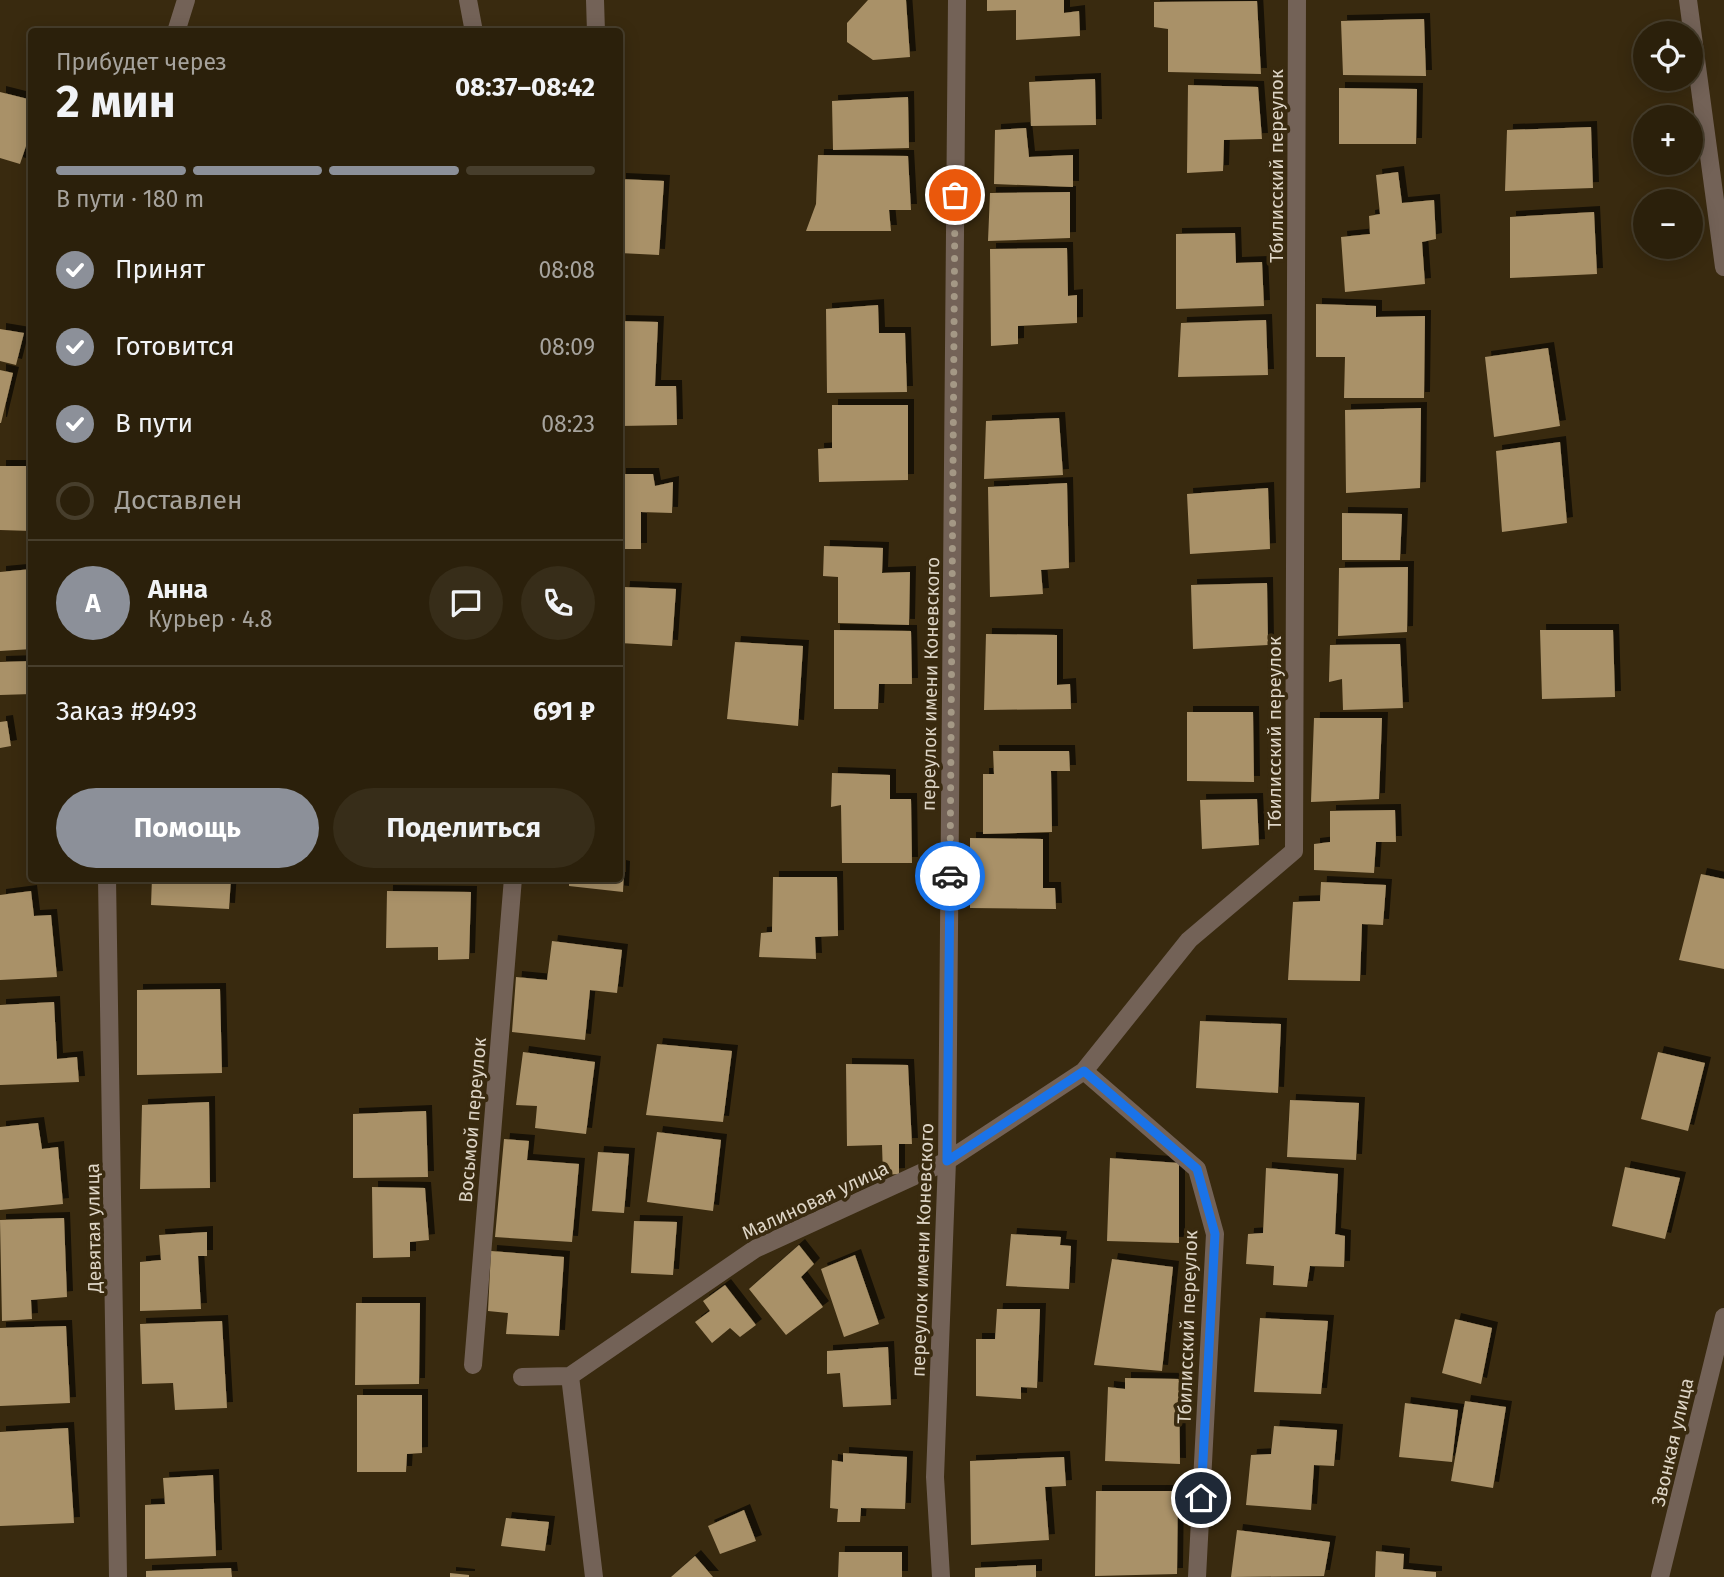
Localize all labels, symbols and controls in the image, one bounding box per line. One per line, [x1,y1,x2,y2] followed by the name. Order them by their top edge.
[1633,21,1703,259] map controls
[1633,21,1703,91] button: locate
[56,48,227,76] text: Прибудет через
[1265,69,1288,263] street label: Тбилисский переулок
[455,72,595,103] text: 08:37–08:42
[56,74,176,129] text: 2 мин
[1633,105,1703,175] button: +
[925,165,985,225] pin
[936,176,974,214] icon: bag
[56,185,204,213] text: В пути · 180 m
[1633,189,1703,259] button: −
[56,251,94,289] icon: check
[115,254,205,285] text: Принят
[538,256,595,284] text: 08:08
[56,328,94,366] icon: check
[115,331,235,362] text: Готовится
[539,333,595,361] text: 08:09
[56,405,94,443] icon: check
[115,408,193,439] text: В пути
[541,410,595,438] text: 08:23
[115,485,242,516] text: Доставлен
[917,557,944,811] street label: переулок имени Коневского
[429,566,503,640] button: chat
[521,566,595,640] button: phone
[148,574,208,605] text: Анна
[85,588,101,619] text: А
[148,605,273,633] text: Курьер · 4.8
[1263,636,1286,830] street label: Тбилисский переулок
[56,696,197,727] text: Заказ #9493
[533,696,595,727] text: 691 ₽
[56,788,319,868] button: Помощь
[333,788,595,868] button: Поделиться
[915,841,985,911] courier
[931,857,969,895] icon: car
[454,1036,491,1204] street label: Восьмой переулок
[907,1123,938,1378] street label: переулок имени Коневского
[738,1156,892,1245] street label: Малиновая улица
[81,1163,106,1294] street label: Девятая улица
[1173,1230,1202,1424] street label: Тбилисский переулок
[1647,1376,1698,1509] street label: Звонкая улица
[1171,1468,1231,1528] pin
[1182,1479,1220,1517] icon: home

